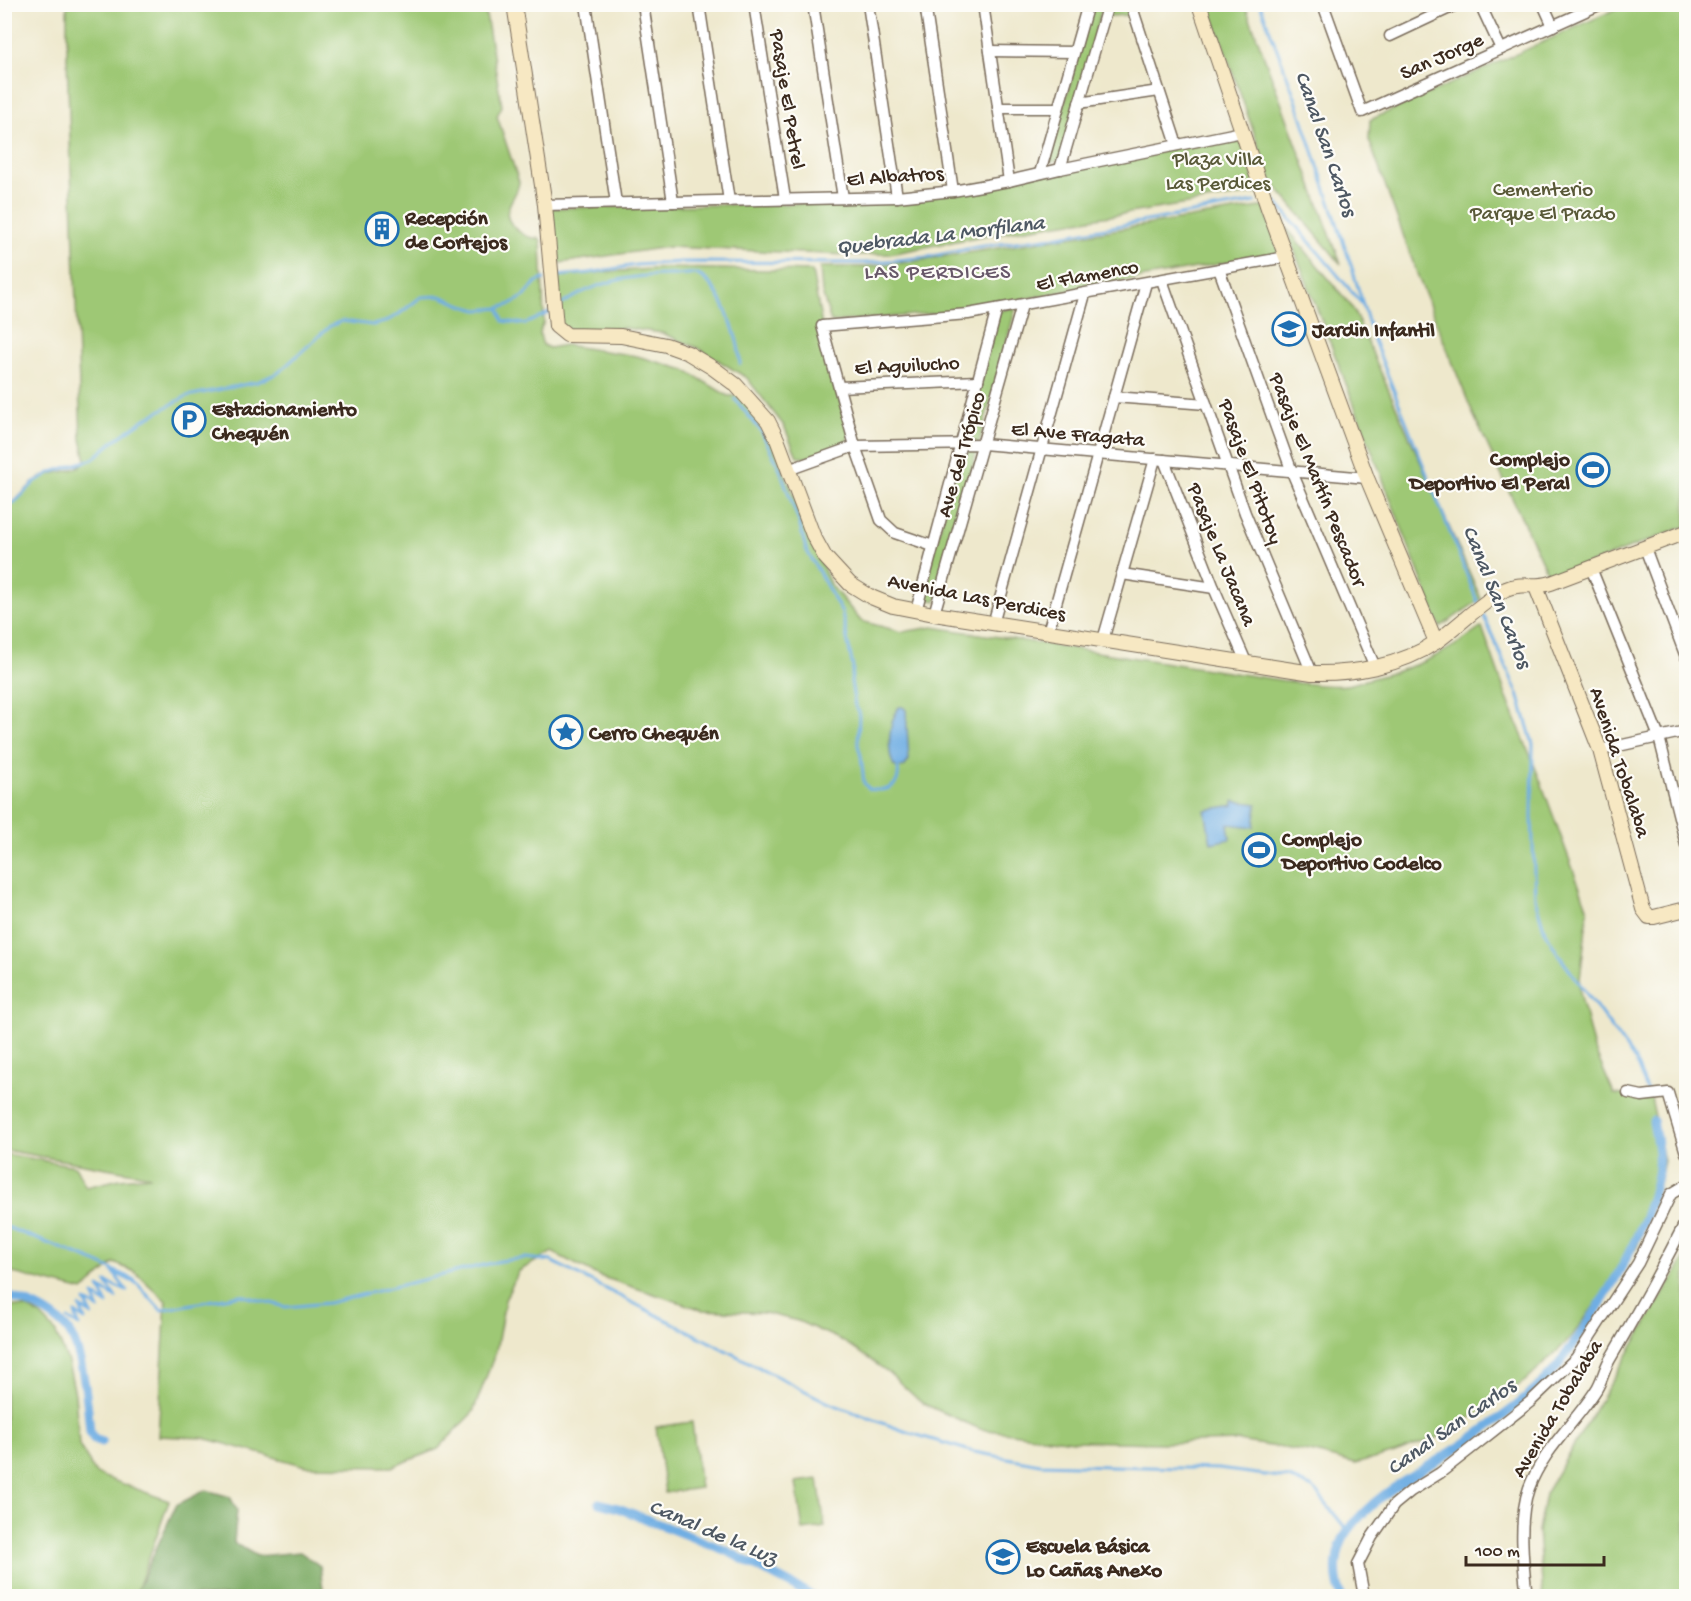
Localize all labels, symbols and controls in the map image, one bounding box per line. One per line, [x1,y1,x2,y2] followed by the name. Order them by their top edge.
[762,27,809,171] street label: Pasaje El Petrel
[1397,28,1489,88] street label: San Jorge
[1287,69,1362,222] water label: Canal San Carlos
[1166,149,1272,198] park label: Plaza Villa Las Perdices
[846,163,946,194] street label: El Albatros
[1469,179,1616,228] park label: Cementerio Parque El Prado
[404,208,508,257] place label: Recepción de Cortejos
[364,211,400,247] building icon: Recepción de Cortejos
[835,211,1048,263] water label: Quebrada La Morfilana
[1034,256,1141,299] street label: El Flamenco
[864,261,1012,287] district label: LAS PERDICES
[1271,311,1307,347] school or university icon: Jardin Infantil
[1311,320,1435,345] place label: Jardin Infantil
[854,352,960,383] street label: El Aguilucho
[1261,369,1371,592] street label: Pasaje El Martín Pescador
[933,389,993,521] street label: Ave del Trópico
[1211,395,1287,548] street label: Pasaje El Pitotoy
[211,399,357,448] place label: Estacionamiento Chequén
[171,402,207,438] parking icon: Estacionamiento Chequén
[1010,418,1147,455] street label: El Ave Fragata
[1408,449,1570,498] place label: Complejo Deportivo El Peral
[1575,452,1611,488] sports icon: Complejo Deportivo El Peral
[1179,479,1260,632] street label: Pasaje La Jacana
[1455,523,1536,674] water label: Canal San Carlos
[885,570,1069,629] street label: Avenida Las Perdices
[1582,685,1654,843] street label: Avenida Tobalaba
[548,714,584,750] place icon: Cerro Chequén
[588,723,720,748] place label: Cerro Chequén
[1280,829,1442,878] place label: Complejo Deportivo Codelco
[1241,832,1277,868] sports icon: Complejo Deportivo Codelco
[1508,1335,1611,1483] street label: Avenida Tobalaba
[1383,1373,1523,1482] water label: Canal San Carlos
[644,1495,782,1573] water label: Canal de la Luz
[1466,1529,1604,1567] scale bar
[1026,1536,1162,1585] place label: Escuela Básica Lo Cañas Anexo
[985,1539,1021,1575] school or university icon: Escuela Básica Lo Cañas Anexo
[1474,1542,1520,1563] text: 100 m

